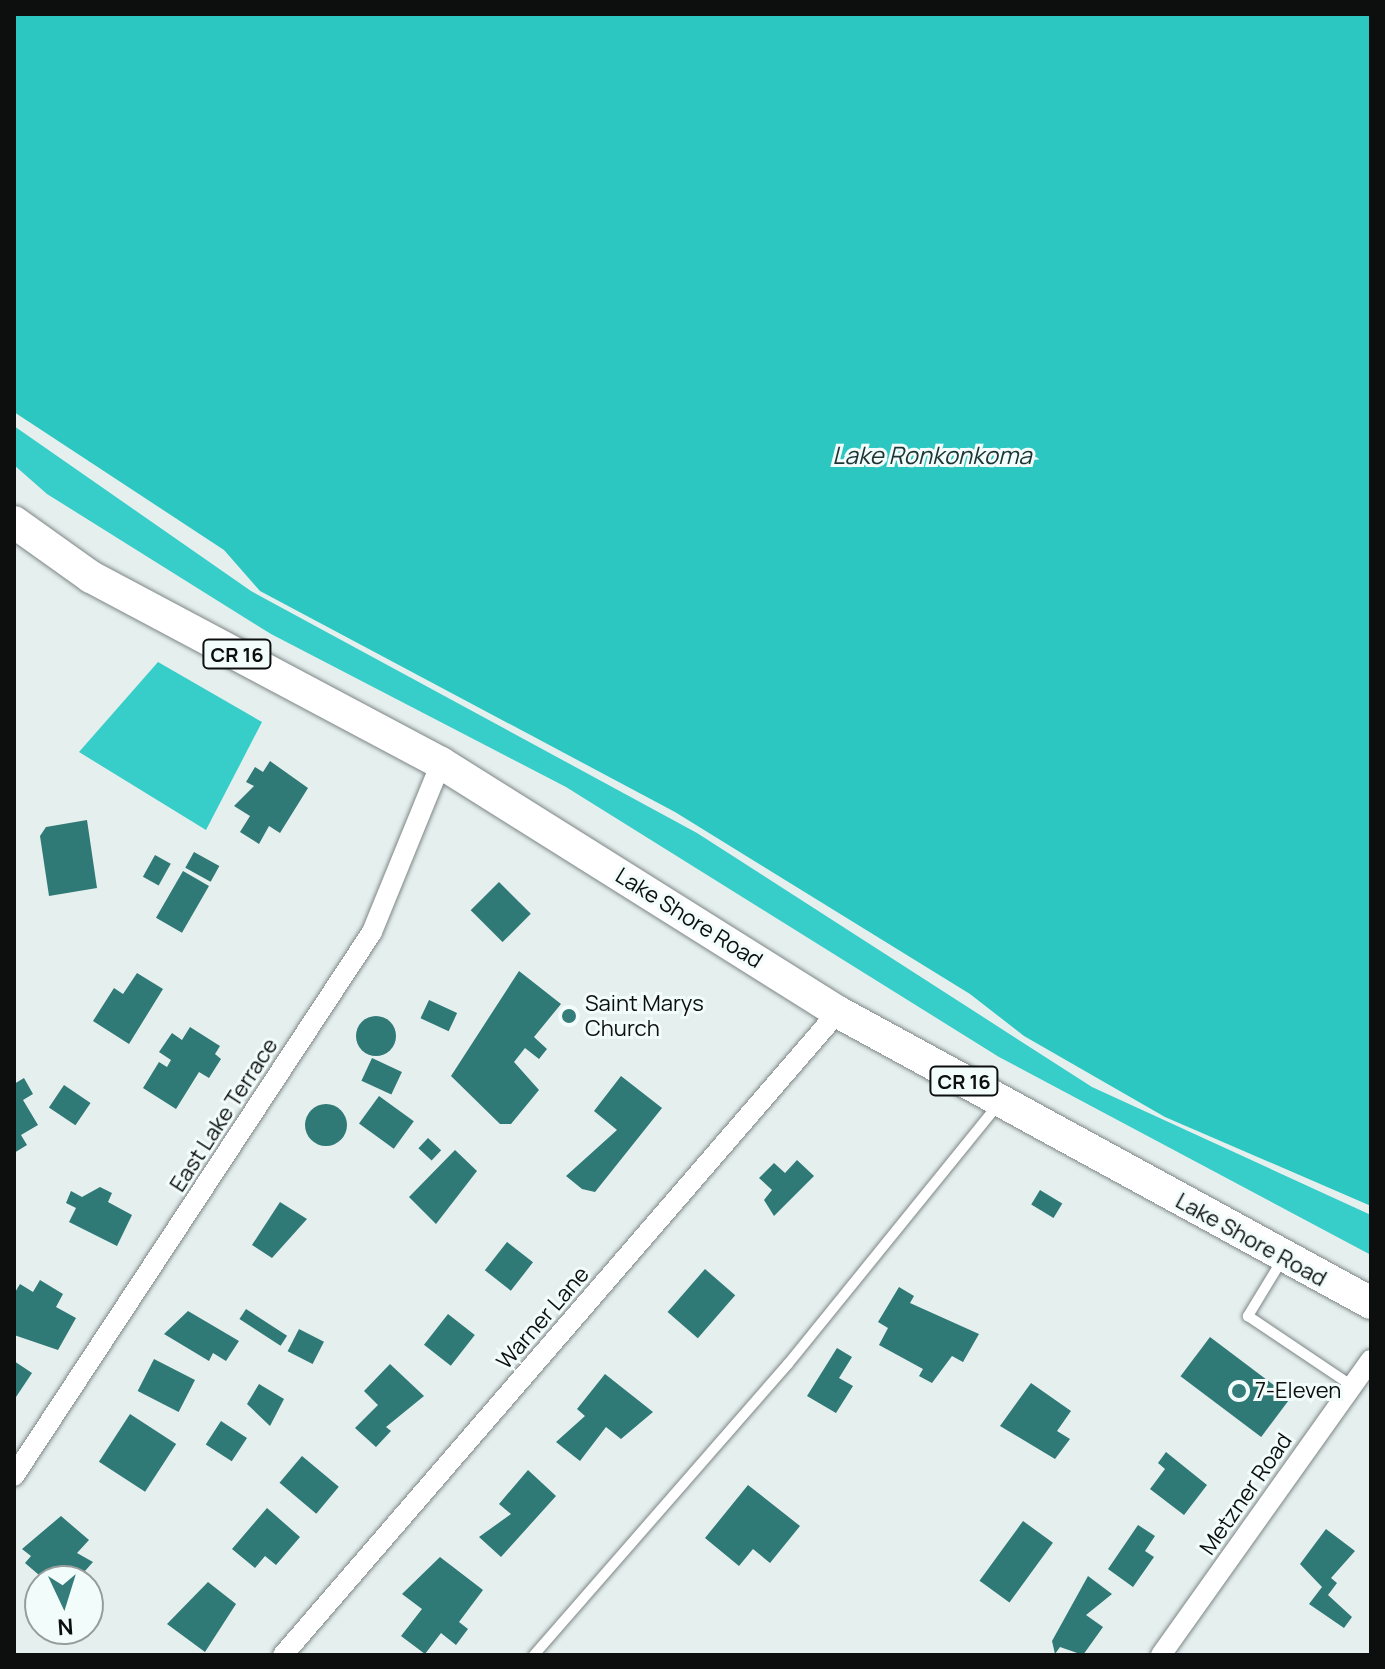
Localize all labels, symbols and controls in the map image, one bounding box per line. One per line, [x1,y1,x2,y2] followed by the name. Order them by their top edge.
[832,441,1032,469] water label: Lake Ronkonkoma
[201,638,273,670] road number: CR 16
[611,862,767,974] street label: Lake Shore Road
[585,990,704,1042] place label: Saint Marys Church
[560,1007,578,1025] marker: Saint Marys Church
[165,1033,283,1197] street label: East Lake Terrace
[928,1065,1000,1097] road number: CR 16
[1171,1188,1331,1292] street label: Lake Shore Road
[491,1261,595,1375] street label: Warner Lane
[1255,1378,1341,1404] place label: 7-Eleven
[1230,1382,1248,1400] marker: 7-Eleven
[1194,1428,1298,1560] street label: Metzner Road
[24,1565,104,1645] north arrow
[57,1611,74,1642] text: N

